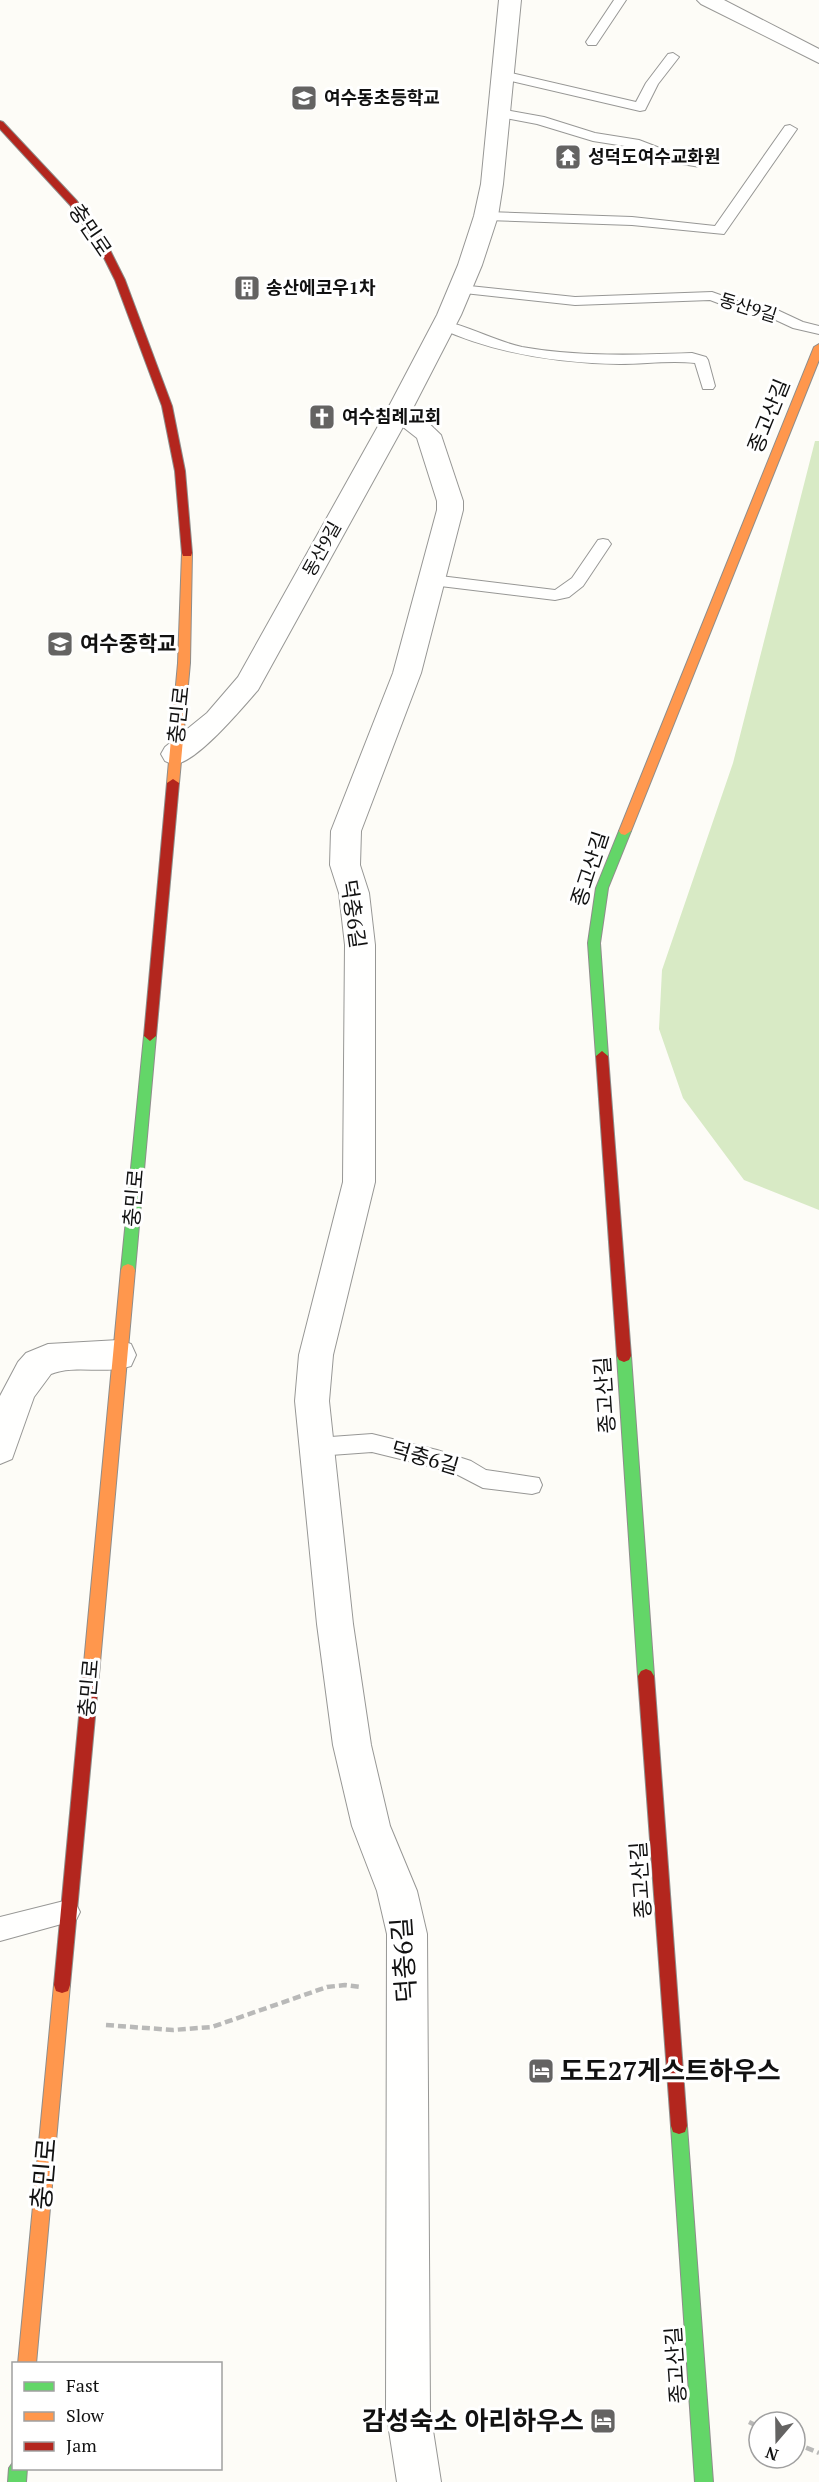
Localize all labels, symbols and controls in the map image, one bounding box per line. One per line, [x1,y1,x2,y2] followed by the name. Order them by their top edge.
[289,83,319,113] school or university icon: 여수동초등학교
[324,85,440,109] place label: 여수동초등학교
[553,142,583,172] temple icon: 성덕도여수교화원
[588,144,720,168] place label: 성덕도여수교화원
[63,198,119,261] street label: 충민로
[232,273,262,303] building icon: 송산에코우1차
[266,275,376,299] place label: 송산에코우1차
[716,287,780,327] street label: 동산9길
[741,375,796,457] street label: 종고산길
[307,402,337,432] church icon: 여수침례교회
[342,404,441,428] place label: 여수침례교회
[296,517,346,580] street label: 동산9길
[45,629,75,659] school or university icon: 여수중학교
[80,629,177,657] place label: 여수중학교
[161,685,195,745] street label: 충민로
[564,828,614,910] street label: 종고산길
[335,878,373,950] street label: 덕충6길
[117,1168,149,1228] street label: 충민로
[587,1356,621,1435] street label: 종고산길
[388,1434,462,1480] street label: 덕충6길
[72,1658,104,1718] street label: 충민로
[623,1841,657,1920] street label: 종고산길
[383,1916,423,2004] street label: 덕충6길
[560,2053,781,2087] place label: 도도27게스트하우스
[526,2056,556,2086] hotel icon: 도도27게스트하우스
[23,2137,63,2211] street label: 충민로
[658,2326,692,2405] street label: 종고산길
[12,2362,222,2470] legend
[66,2373,100,2397] text: Fast
[66,2403,105,2427] text: Slow
[362,2403,584,2437] place label: 감성숙소 아리하우스
[588,2406,618,2436] hotel icon: 감성숙소 아리하우스
[747,2410,807,2470] north arrow
[66,2433,97,2457] text: Jam
[762,2442,781,2467] text: N

